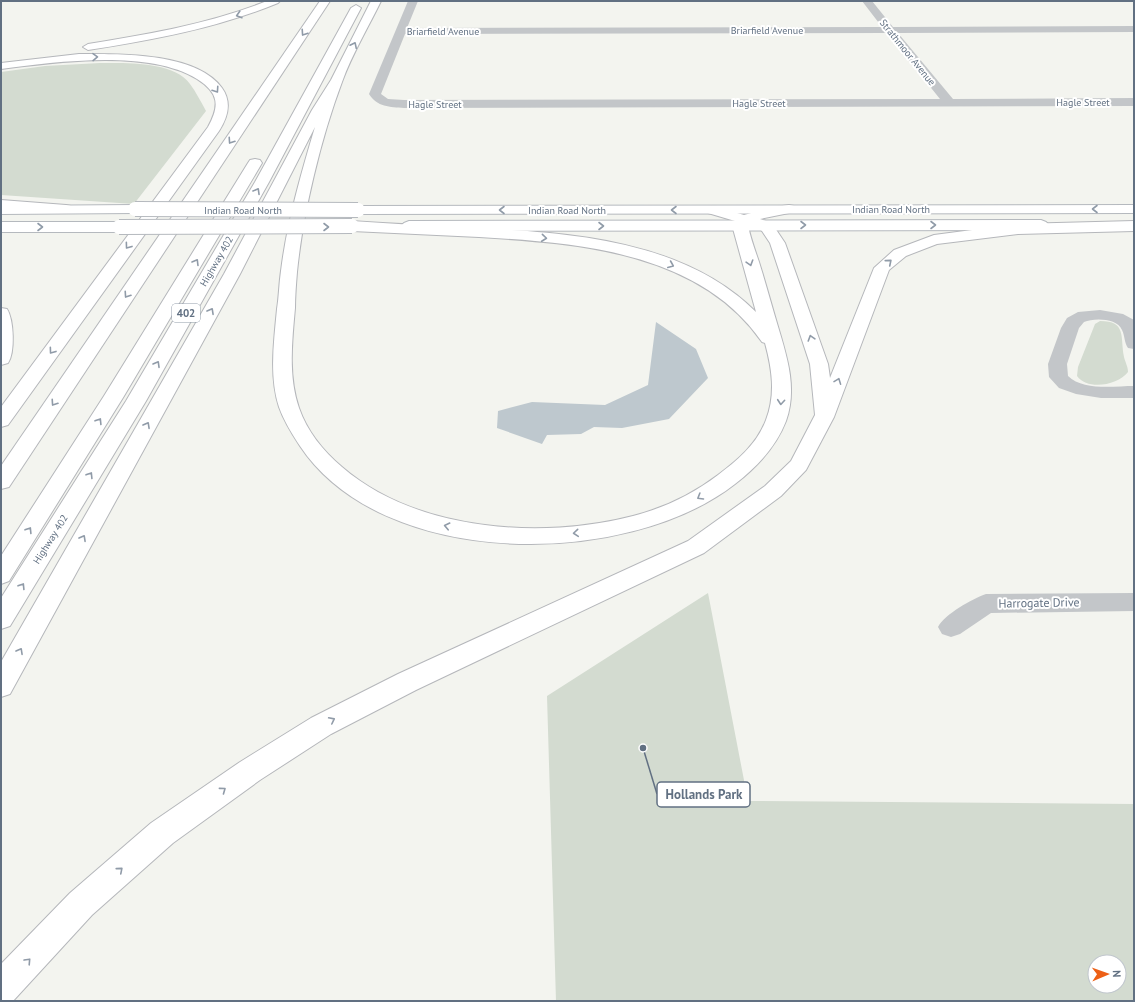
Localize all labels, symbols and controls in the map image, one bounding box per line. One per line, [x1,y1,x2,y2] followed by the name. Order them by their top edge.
[235,10,242,19] one-way arrow
[877,16,938,88] street label: Strathmoor Avenue
[731,24,803,37] street label: Briarfield Avenue
[407,25,479,38] street label: Briarfield Avenue
[301,29,308,36] one-way arrow
[349,41,357,49] one-way arrow
[92,53,98,61] one-way arrow
[212,86,219,93] one-way arrow
[1056,96,1110,109] street label: Hagle Street
[732,97,786,110] street label: Hagle Street
[408,98,462,111] street label: Hagle Street
[228,137,236,144] one-way arrow
[253,188,260,195] one-way arrow
[852,203,930,216] street label: Indian Road North
[204,204,282,217] street label: Indian Road North
[528,204,606,217] street label: Indian Road North
[1092,205,1098,213] one-way arrow
[499,206,505,214] one-way arrow
[671,206,677,214] one-way arrow
[800,221,806,229] one-way arrow
[930,221,936,229] one-way arrow
[323,222,329,231] one-way arrow
[598,222,604,230] one-way arrow
[37,223,43,231] one-way arrow
[541,233,547,242] one-way arrow
[197,234,236,289] street label: Highway 402
[126,241,133,248] one-way arrow
[191,259,198,266] one-way arrow
[745,259,754,266] one-way arrow
[884,260,892,267] one-way arrow
[667,261,674,269] one-way arrow
[124,291,132,298] one-way arrow
[172,304,200,322] road number: 402
[206,308,213,315] one-way arrow
[807,334,816,341] one-way arrow
[50,346,57,353] one-way arrow
[153,361,160,368] one-way arrow
[834,377,842,384] one-way arrow
[51,399,59,406] one-way arrow
[777,399,786,405] one-way arrow
[94,418,101,425] one-way arrow
[142,421,149,429] one-way arrow
[85,472,93,479] one-way arrow
[697,493,704,500] one-way arrow
[30,512,71,566] street label: Highway 402
[444,522,451,531] one-way arrow
[25,528,32,535] one-way arrow
[573,528,579,537] one-way arrow
[78,535,86,542] one-way arrow
[17,583,24,590] one-way arrow
[998,594,1080,611] street label: Harrogate Drive
[15,648,23,656] one-way arrow
[328,717,335,725] one-way arrow
[657,782,750,807] callout: Hollands Park
[666,786,743,803] text: Hollands Park
[218,788,225,795] one-way arrow
[115,867,123,874] one-way arrow
[1087,954,1127,994] north arrow
[23,958,30,966] one-way arrow
[1110,970,1124,978] text: N

